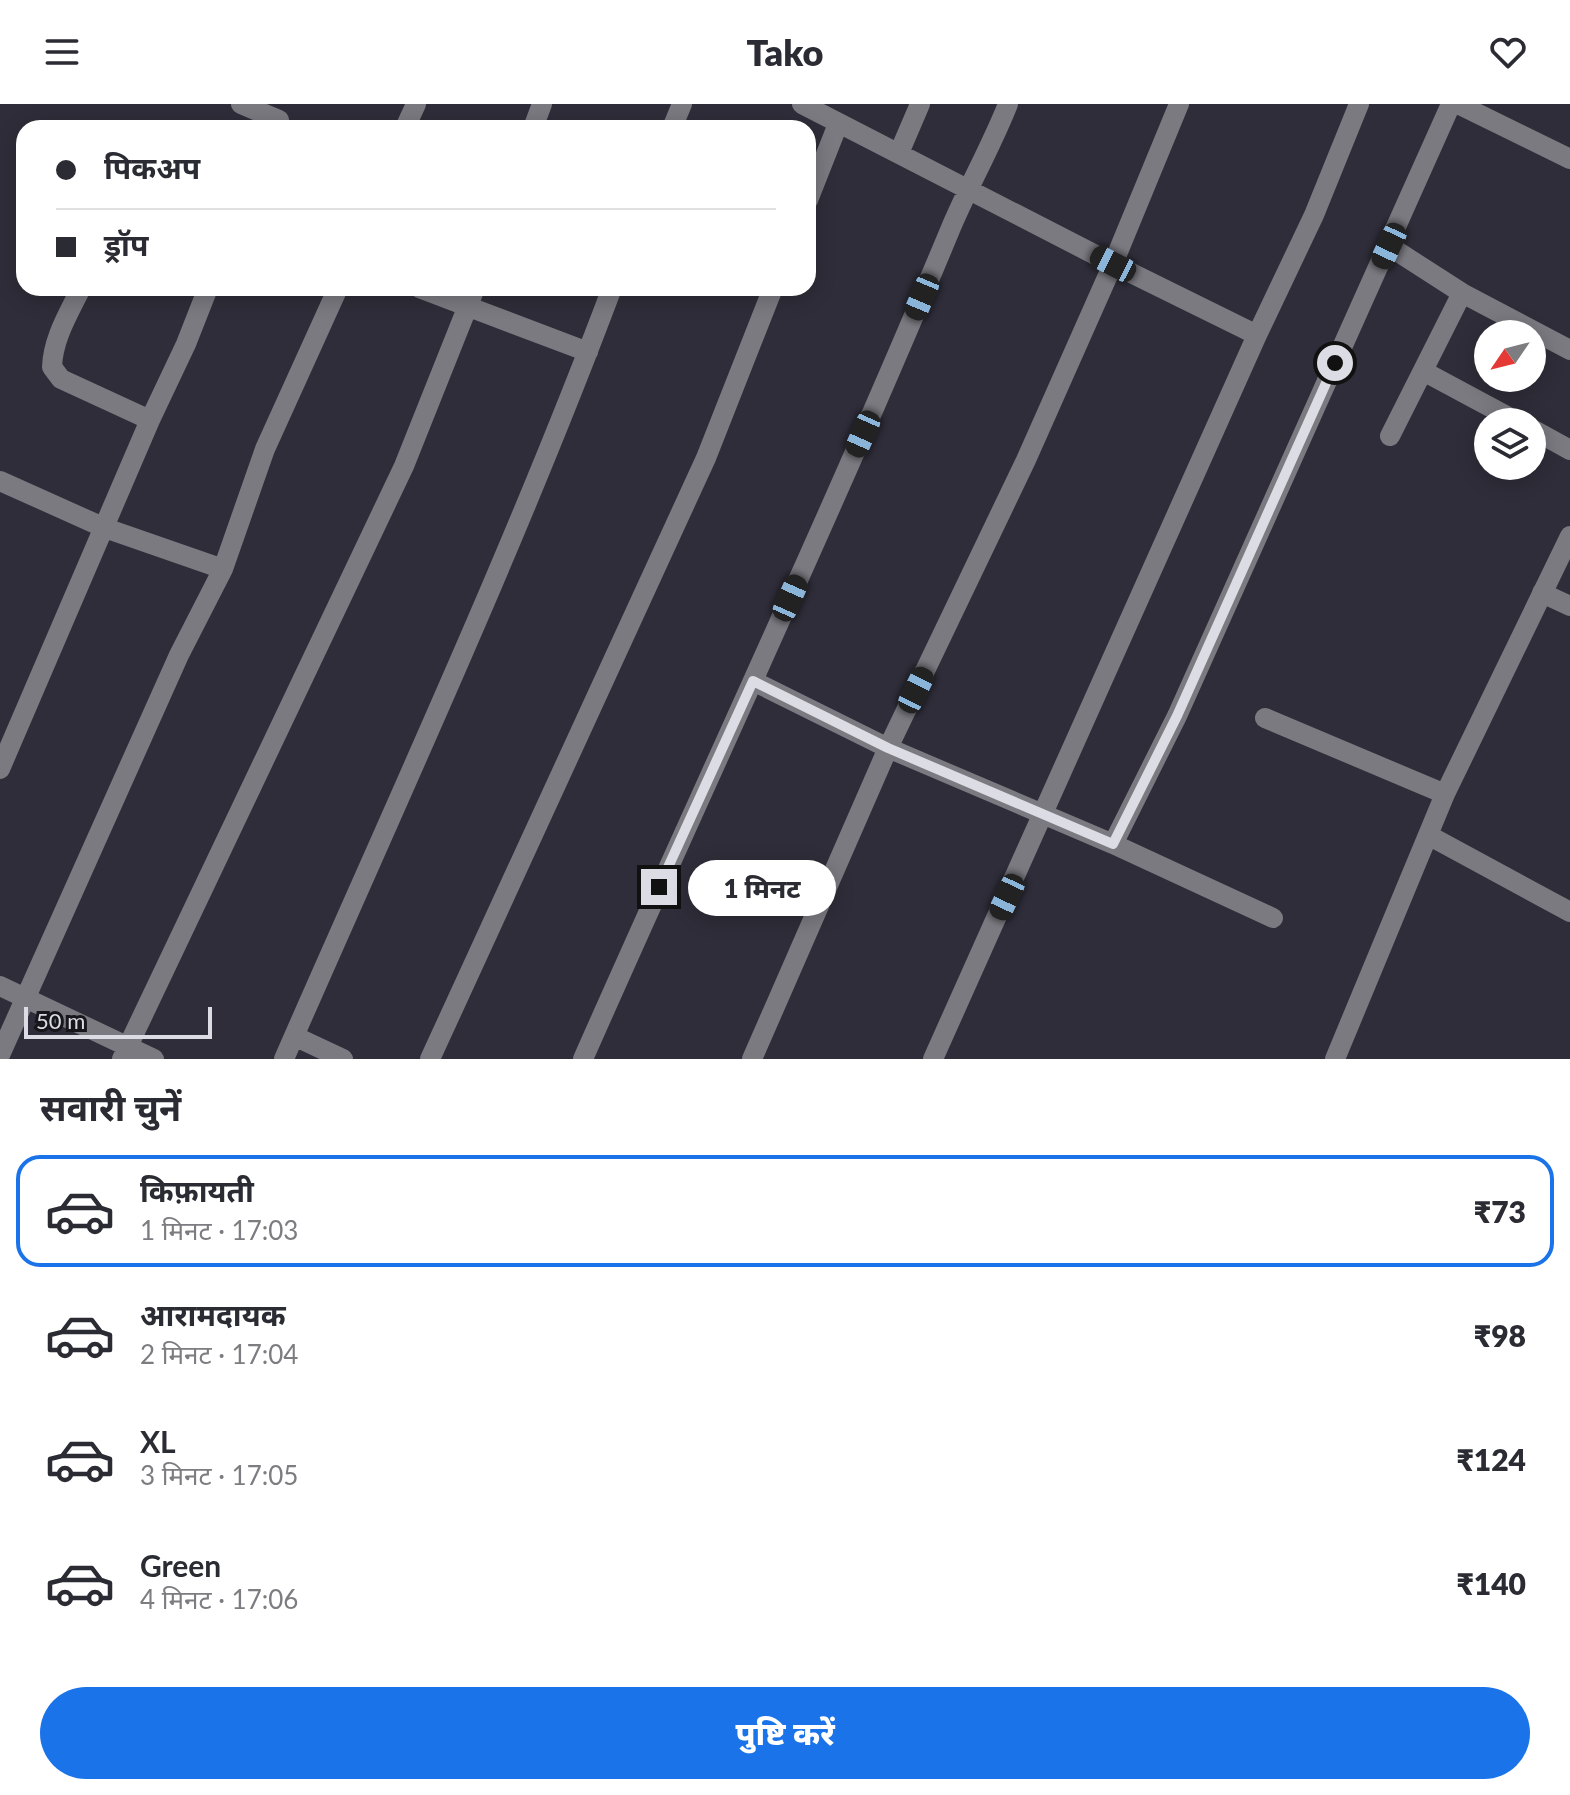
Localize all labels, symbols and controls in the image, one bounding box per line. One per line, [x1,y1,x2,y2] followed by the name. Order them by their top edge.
[40,30,84,74] icon: menu
[747,30,823,74] text: Tako
[1486,30,1530,74] icon: heart
[104,149,200,185] text: पिकअप
[1368,219,1410,273] car
[104,226,148,262] text: ड्रॉप
[1086,242,1140,286] car
[902,270,942,324] car
[1474,320,1546,392] north arrow
[1474,320,1546,480] map controls
[1317,345,1353,381] route start
[842,407,884,461] car
[1474,408,1546,480] button: layers
[769,571,811,625] car
[895,663,937,717] car
[687,859,835,915] callout: 1 मिनट
[641,869,677,905] route end
[986,870,1028,924] car
[723,872,801,904] text: 1 मिनट
[24,1003,212,1039] scale bar
[36,1007,85,1034] text: 50 m
[40,1085,181,1129] text: सवारी चुनें
[140,1172,254,1208] text: किफ़ायती
[44,1175,116,1247] icon: car
[1474,1193,1526,1229] text: ₹73
[140,1214,298,1246] text: 1 मिनट · 17:03
[140,1296,286,1332] text: आरामदायक
[44,1299,116,1371] icon: car
[1474,1317,1526,1353] text: ₹98
[140,1338,298,1370] text: 2 मिनट · 17:04
[44,1423,116,1495] icon: car
[140,1423,176,1459] text: XL
[1456,1441,1526,1477] text: ₹124
[140,1459,298,1491] text: 3 मिनट · 17:05
[44,1547,116,1619] icon: car
[140,1547,221,1583] text: Green
[1456,1565,1526,1601] text: ₹140
[140,1583,298,1615] text: 4 मिनट · 17:06
[40,1687,1530,1779] button: पुष्टि करें

